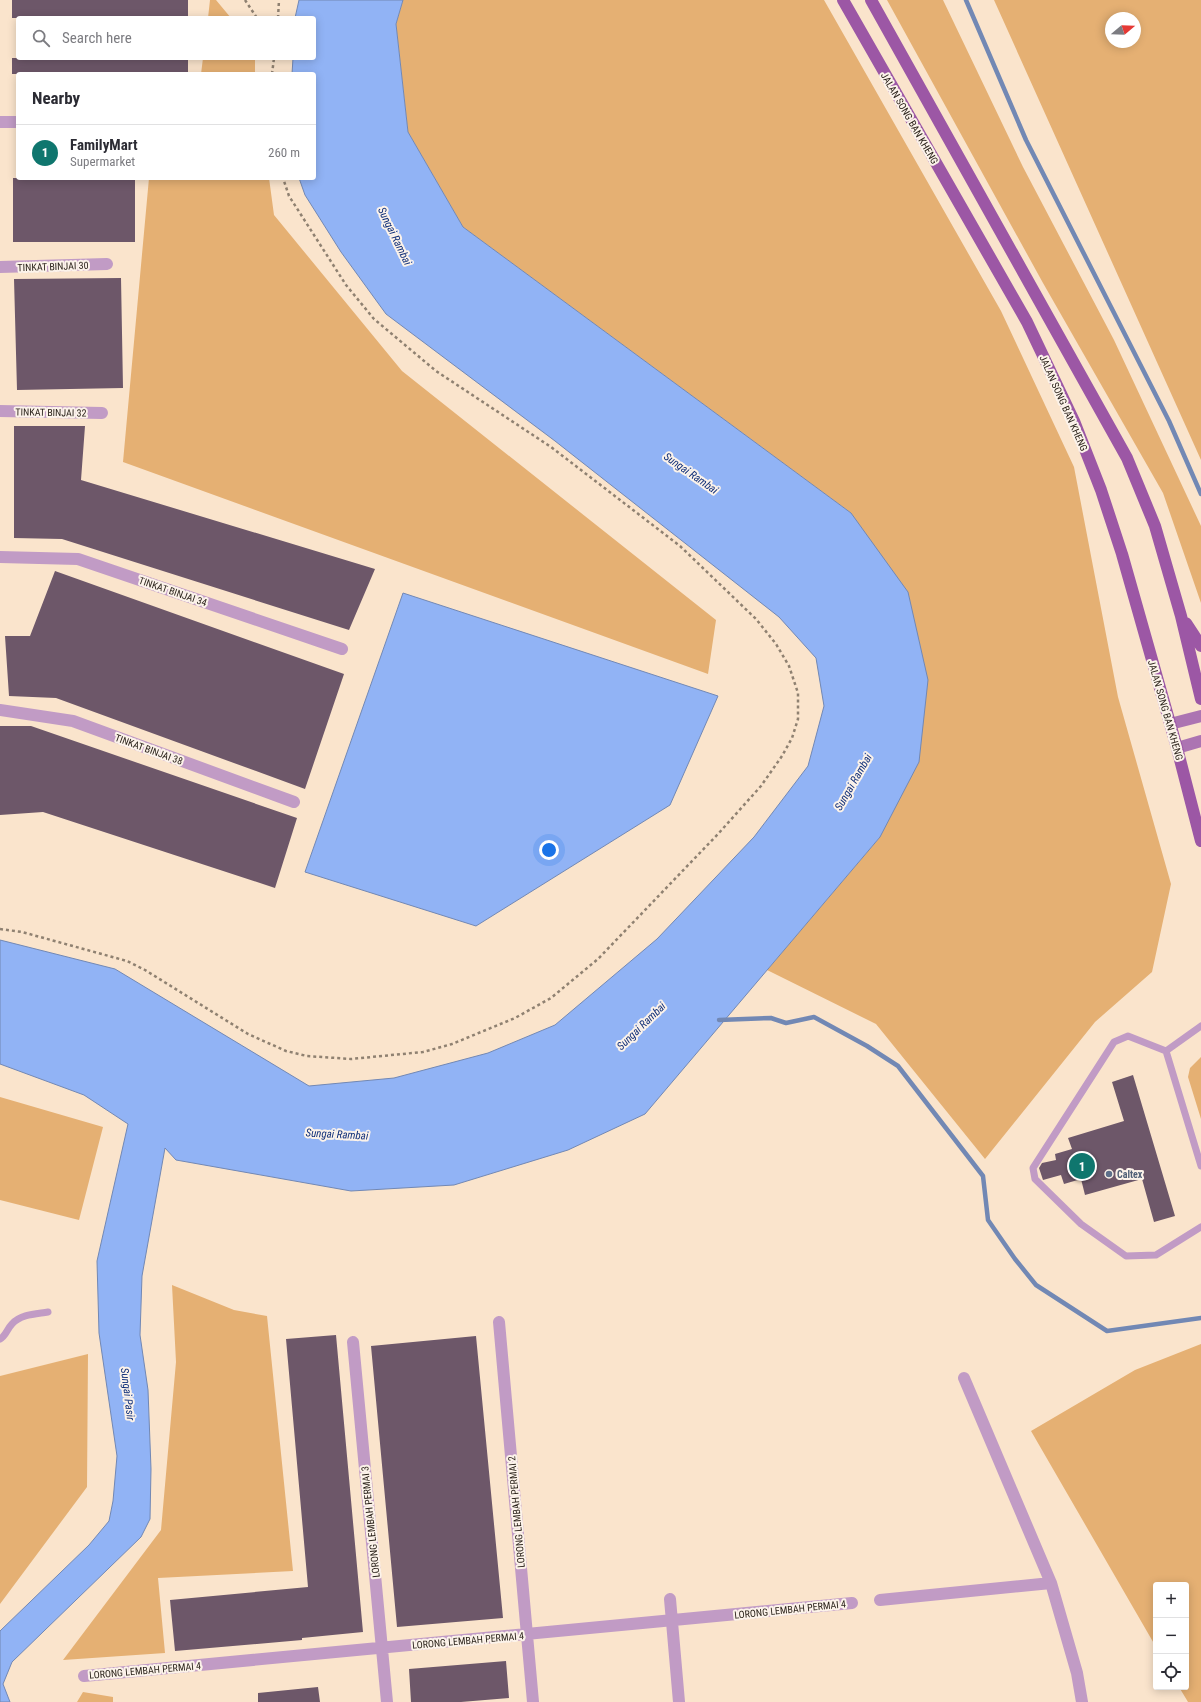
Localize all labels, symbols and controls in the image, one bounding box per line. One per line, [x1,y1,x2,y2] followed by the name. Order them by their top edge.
[1105,12,1141,48] north arrow
[16,16,316,60] search box
[30,27,52,49] icon: search
[62,29,132,47] text: Search here
[879,71,940,166] street label: JALAN SONG BAN KHENG
[32,88,80,108] text: Nearby
[70,136,138,154] text: FamilyMart
[42,145,48,160] text: 1
[268,145,300,160] text: 260 m
[70,154,135,169] text: Supermarket
[375,205,414,268] water label: Sungai Rambai
[17,260,89,273] street label: TINKAT BINJAI 30
[1037,354,1090,453] street label: JALAN SONG BAN KHENG
[15,406,87,419] street label: TINKAT BINJAI 32
[661,450,721,497] water label: Sungai Rambai
[137,575,208,608] street label: TINKAT BINJAI 34
[1146,659,1185,762] street label: JALAN SONG BAN KHENG
[114,732,184,767] street label: TINKAT BINJAI 38
[832,751,875,813] water label: Sungai Rambai
[539,840,559,860] your location
[614,999,669,1053] water label: Sungai Rambai
[305,1126,369,1143] water label: Sungai Rambai
[1069,1151,1095,1181] pin: 1
[1104,1169,1114,1179] marker: Caltex
[1117,1169,1143,1180] place label: Caltex
[118,1367,137,1422] water label: Sungai Pasir
[506,1456,527,1568] street label: LORONG LEMBAH PERMAI 2
[359,1466,382,1578] street label: LORONG LEMBAH PERMAI 3
[1153,1582,1189,1690] map controls
[1153,1582,1189,1618] button: +
[734,1598,846,1621] street label: LORONG LEMBAH PERMAI 4
[1153,1618,1189,1654] button: −
[412,1630,524,1651] street label: LORONG LEMBAH PERMAI 4
[1153,1654,1189,1690] button: locate
[89,1660,201,1681] street label: LORONG LEMBAH PERMAI 4

